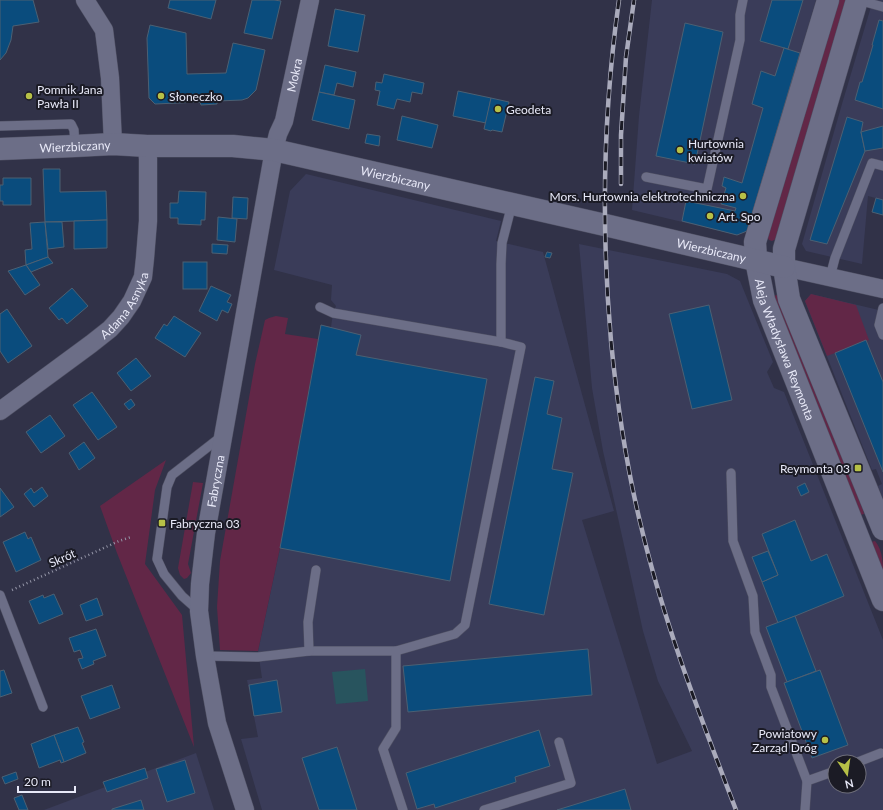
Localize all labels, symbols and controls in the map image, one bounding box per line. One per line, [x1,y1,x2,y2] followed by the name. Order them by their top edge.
[283,57,305,93] street label: Mokra
[37,82,102,111] place label: Pomnik Jana Pawła II
[169,89,223,104] place label: Słoneczko
[24,91,34,101] marker: Pomnik Jana Pawła II
[156,91,166,101] marker: Słoneczko
[506,102,551,117] place label: Geodeta
[493,104,503,114] marker: Geodeta
[688,136,744,165] place label: Hurtownia kwiatów
[39,137,112,155] street label: Wierzbiczany
[675,145,685,155] marker: Hurtownia kwiatów
[359,162,433,193] street label: Wierzbiczany
[550,189,735,204] place label: Mors. Hurtownia elektrotechniczna
[738,191,748,201] marker: Mors. Hurtownia elektrotechniczna
[718,209,761,224] place label: Art. Spo
[705,211,715,221] marker: Art. Spo
[675,235,748,266] street label: Wierzbiczany
[97,272,151,342] street label: Adama Asnyka
[752,277,818,422] street label: Aleja Władysława Reymonta
[203,454,227,508] street label: Fabryczna
[780,461,850,476] place label: Reymonta 03
[853,463,863,473] marker: Reymonta 03
[170,516,240,531] place label: Fabryczna 03
[157,518,167,528] marker: Fabryczna 03
[46,545,78,570] street label: Skrót
[752,726,818,755] place label: Powiatowy Zarząd Dróg
[820,735,830,745] marker: Powiatowy Zarząd Dróg
[827,754,867,794] north arrow
[18,768,75,794] scale bar
[24,774,51,789] text: 20 m
[844,777,855,792] text: N

